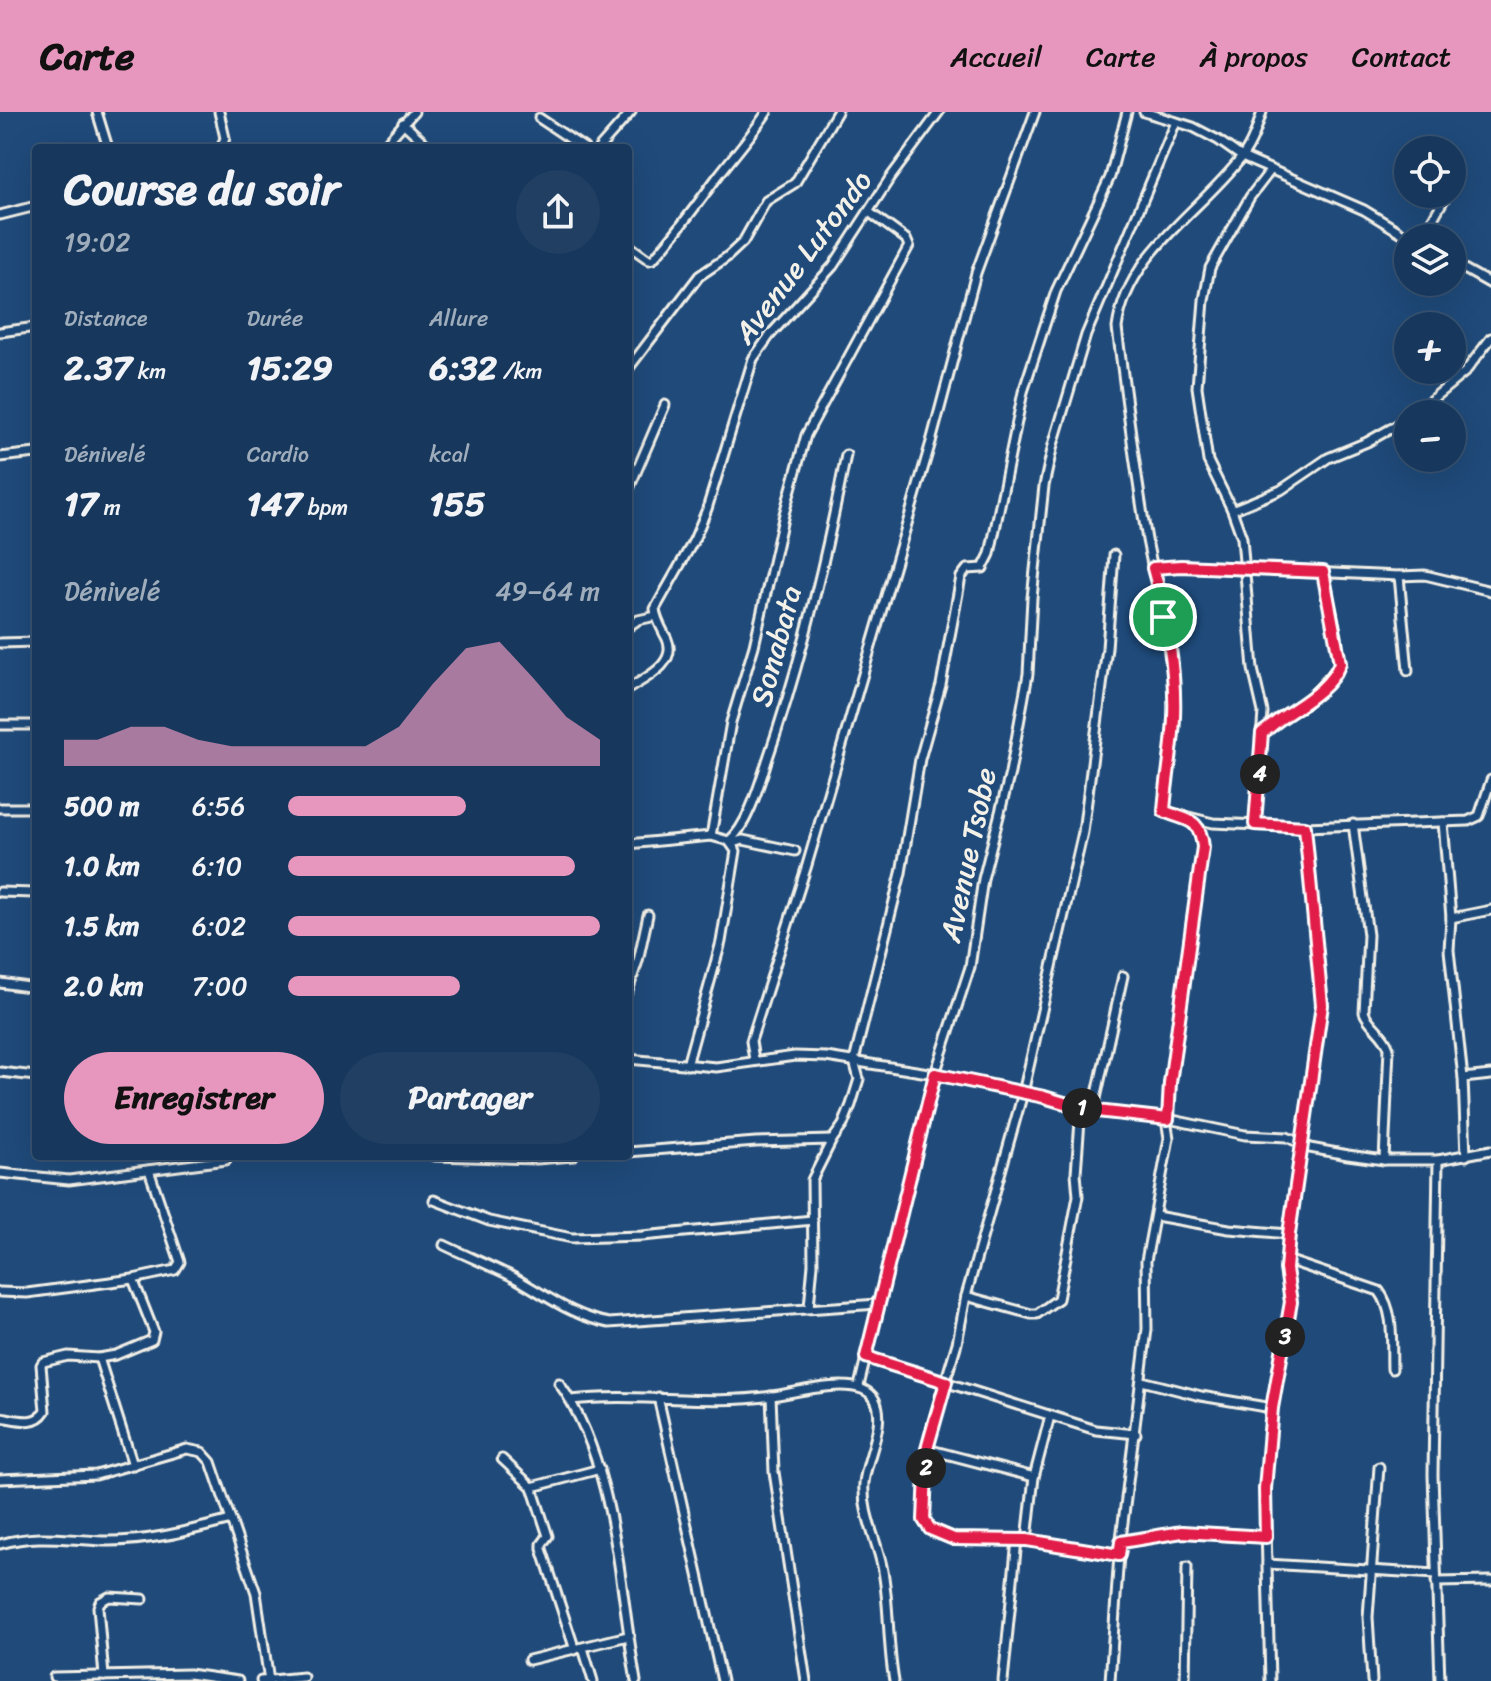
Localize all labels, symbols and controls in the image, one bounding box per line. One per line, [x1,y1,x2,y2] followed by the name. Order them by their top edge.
[40,23,135,90] text: Carte
[951,32,1042,81] text: Accueil
[1086,32,1156,81] text: Carte
[1200,32,1308,81] text: À propos
[1352,32,1451,81] text: Contact
[1394,136,1466,472] map controls
[1394,136,1466,208] button: locate
[64,150,339,228] text: Course du soir
[718,158,887,357] street label: Avenue Lutondo
[516,170,600,254] button: share
[64,219,130,265] text: 19:02
[1394,224,1466,296] button: layers
[64,299,148,338] text: Distance
[247,299,303,338] text: Durée
[429,299,488,338] text: Allure
[1394,312,1466,384] button: +
[64,338,132,398] text: 2.37
[247,338,333,398] text: 15:29
[429,338,497,398] text: 6:32
[132,352,166,391] text: km
[497,352,542,391] text: /km
[1394,400,1466,472] button: −
[64,435,146,474] text: Dénivelé
[247,435,309,474] text: Cardio
[429,435,469,474] text: kcal
[64,474,98,534] text: 17
[247,474,302,534] text: 147
[429,474,485,534] text: 155
[98,488,121,527] text: m
[302,488,348,527] text: bpm
[64,568,160,614] text: Dénivelé
[495,568,600,614] text: 49–64 m
[734,579,818,713] street label: Sonabata
[1129,583,1197,651] pin
[1141,595,1185,639] icon: arrive
[1240,754,1280,794] pin: 4
[1253,754,1267,793] text: 4
[923,763,1013,948] street label: Avenue Tsobe
[64,783,139,829] text: 500 m
[192,783,245,829] text: 6:56
[64,843,140,889] text: 1.0 km
[192,843,242,889] text: 6:10
[64,903,139,949] text: 1.5 km
[192,903,246,949] text: 6:02
[64,963,144,1009] text: 2.0 km
[192,963,248,1009] text: 7:00
[64,1052,324,1144] button: Enregistrer
[340,1052,600,1144] button: Partager
[1062,1088,1102,1128] pin: 1
[1077,1088,1087,1127] text: 1
[1265,1317,1305,1357] pin: 3
[1279,1317,1291,1356] text: 3
[906,1448,946,1488] pin: 2
[920,1448,932,1487] text: 2

